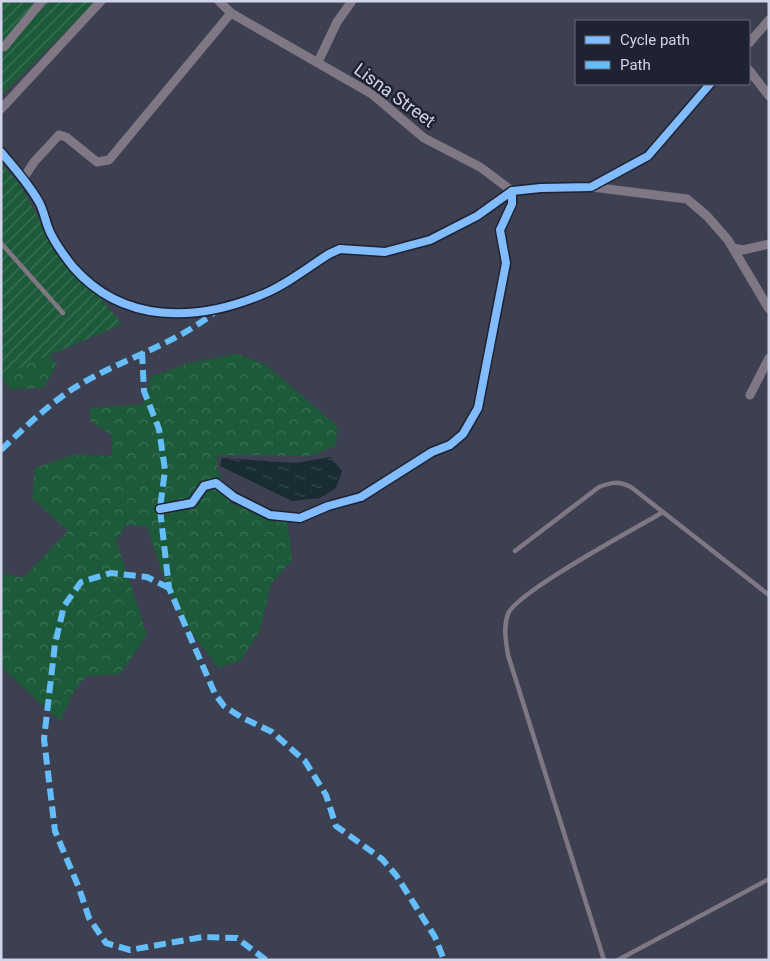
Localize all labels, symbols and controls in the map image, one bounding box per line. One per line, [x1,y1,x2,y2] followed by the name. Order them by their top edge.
[575,20,750,85] legend
[620,31,690,49] text: Cycle path
[620,56,651,74] text: Path
[350,59,440,131] street label: Lisna Street

